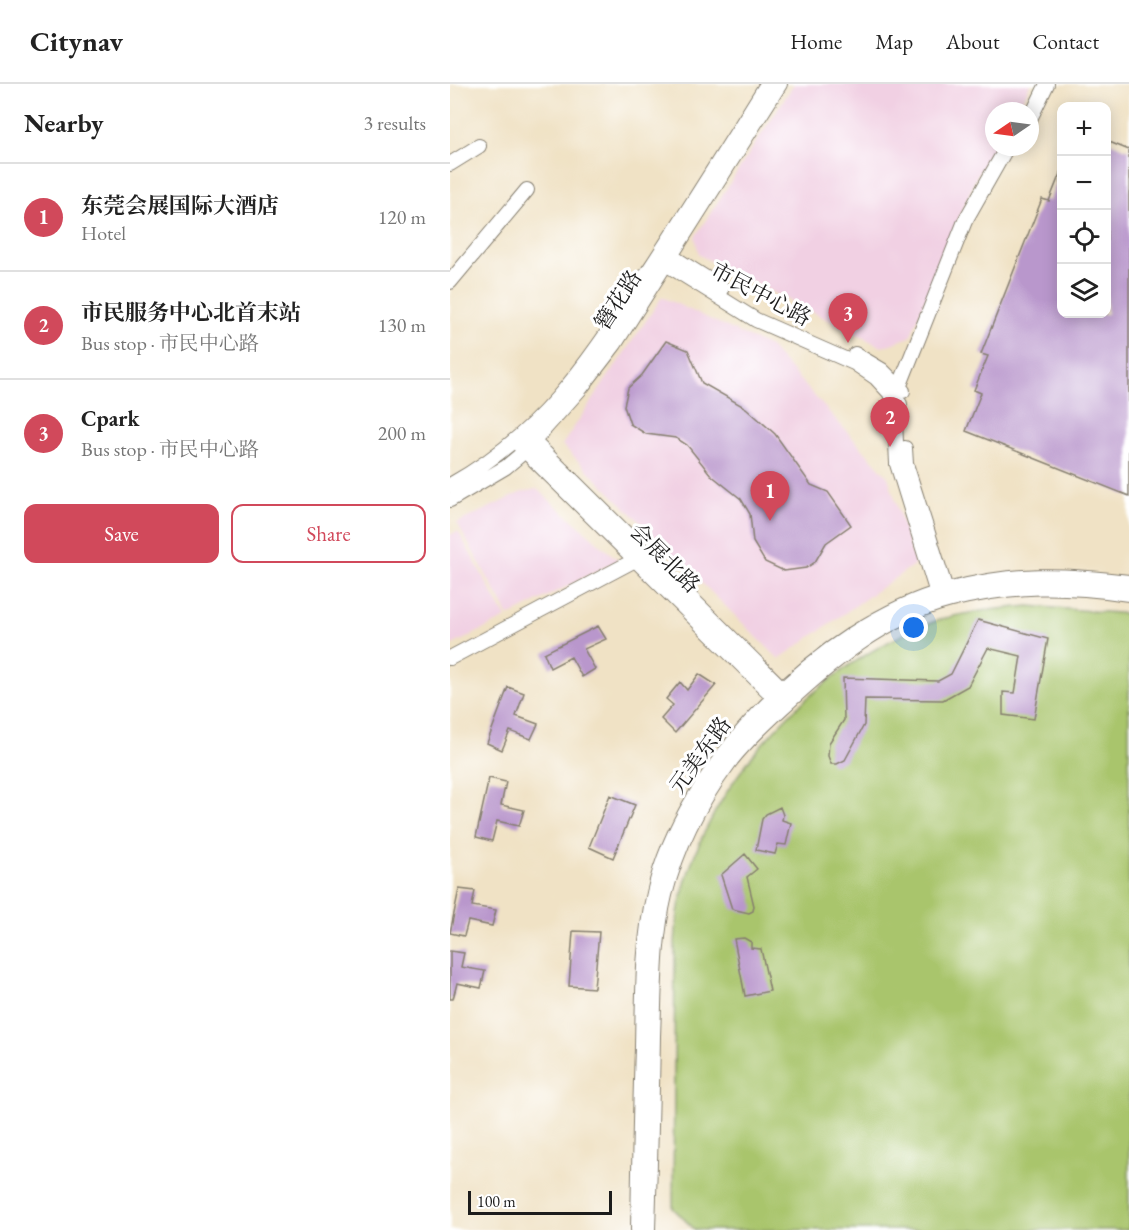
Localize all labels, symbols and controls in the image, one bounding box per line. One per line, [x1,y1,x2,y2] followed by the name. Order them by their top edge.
[30,23,123,59] text: Citynav
[790,28,842,55] text: Home
[875,28,913,55] text: Map
[946,28,999,55] text: About
[1032,28,1099,55] text: Contact
[985,102,1039,156] north arrow
[1057,102,1111,318] map controls
[1057,102,1111,156] button: +
[24,106,104,140] text: Nearby
[363,110,426,136] text: 3 results
[1057,156,1111,210] button: −
[81,191,279,220] text: 东莞会展国际大酒店
[38,204,49,230] text: 1
[378,204,426,230] text: 120 m
[1057,210,1111,264] button: locate
[81,220,126,246] text: Hotel
[706,255,816,333] street label: 市民中心路
[588,264,648,336] street label: 簪花路
[1057,264,1111,318] button: layers
[828,294,868,343] pin: 3
[81,298,301,327] text: 市民服务中心北首末站
[38,312,49,338] text: 2
[378,312,426,338] text: 130 m
[81,330,259,356] text: Bus stop · 市民中心路
[870,398,910,447] pin: 2
[81,404,139,433] text: Cpark
[38,420,49,446] text: 3
[378,420,426,446] text: 200 m
[81,436,259,462] text: Bus stop · 市民中心路
[750,472,790,521] pin: 1
[24,504,219,563] button: Save
[231,504,426,563] button: Share
[624,517,706,599] street label: 会展北路
[899,613,928,642] your location
[662,711,738,799] street label: 元美东路
[468,1188,612,1216] scale bar
[477,1191,516,1212] text: 100 m

